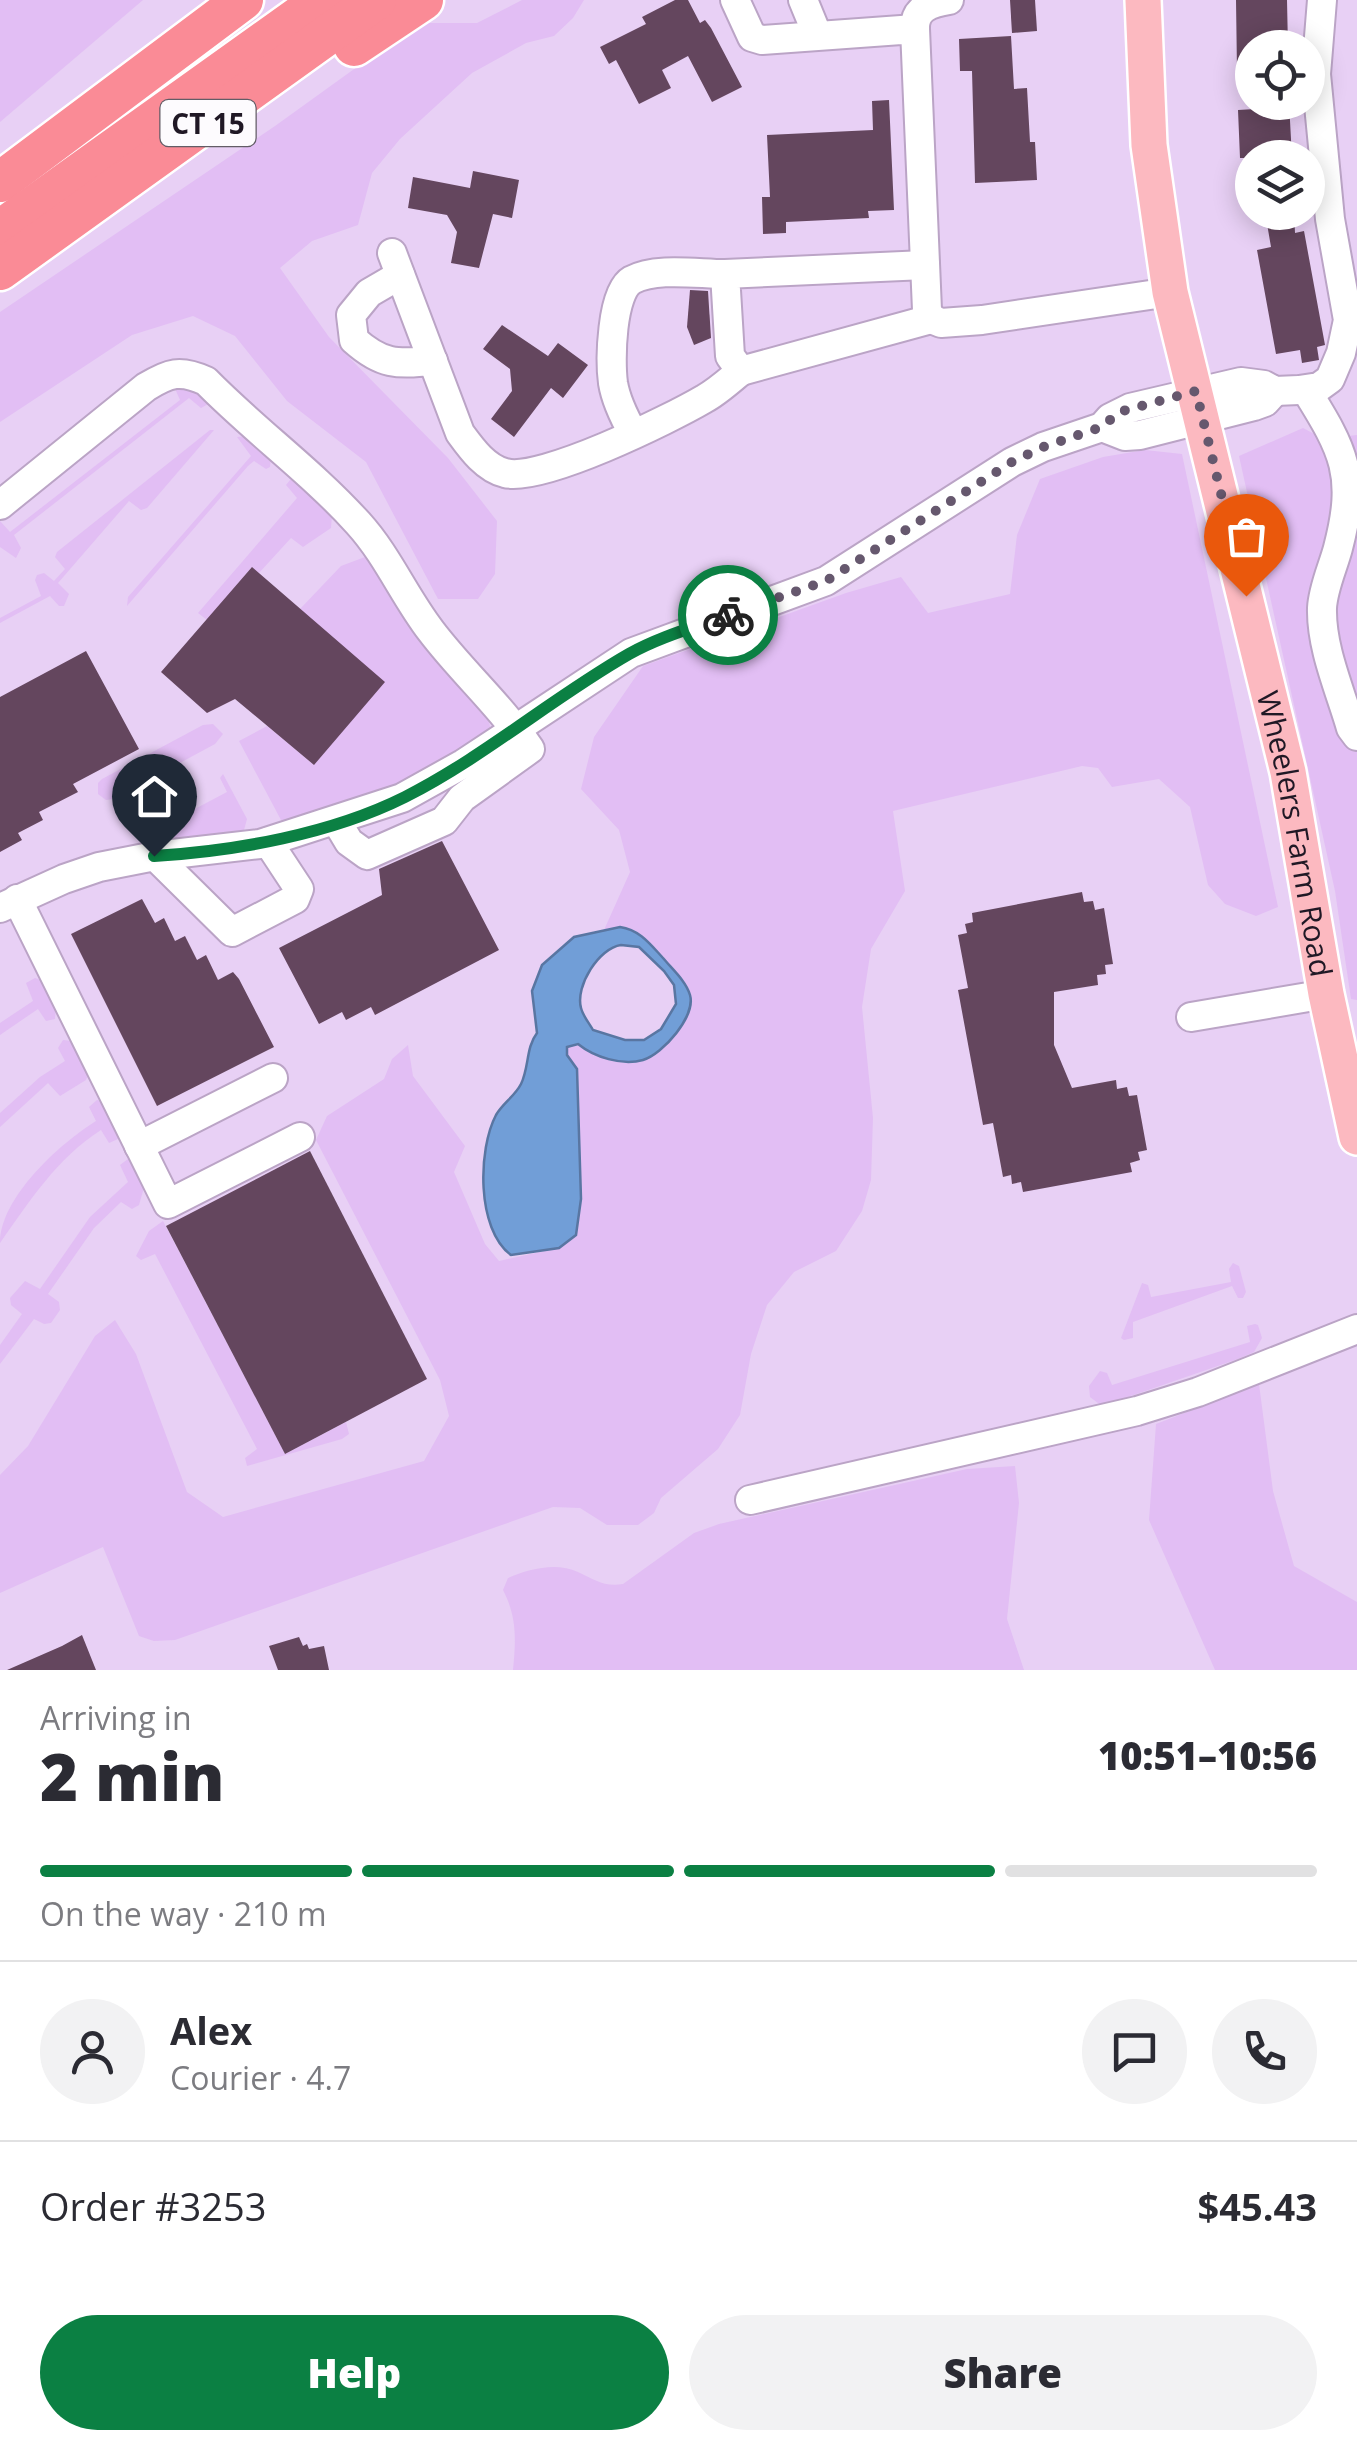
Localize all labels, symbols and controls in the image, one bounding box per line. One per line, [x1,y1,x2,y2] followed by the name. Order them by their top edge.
[1235,30,1325,230] map controls
[1235,30,1325,120] button: locate
[160,100,256,146] road number: CT 15
[1235,140,1325,230] button: layers
[1204,494,1289,597] pin
[1219,509,1274,564] icon: bag
[678,565,778,665] courier
[701,588,756,643] icon: bike
[1248,686,1343,980] street label: Wheelers Farm Road
[112,754,197,857] pin
[127,769,182,824] icon: home
[40,1696,192,1739] text: Arriving in
[1098,1729,1317,1781] text: 10:51–10:56
[40,1732,225,1820] text: 2 min
[40,1892,327,1935] text: On the way · 210 m
[40,1999,145,2104] button: person
[1082,1999,1187,2104] button: chat
[1212,1999,1317,2104] button: phone
[170,2004,252,2056] text: Alex
[170,2056,351,2099] text: Courier · 4.7
[40,2180,267,2232] text: Order #3253
[1198,2180,1317,2232] text: $45.43
[40,2315,669,2430] button: Help
[689,2315,1317,2430] button: Share

